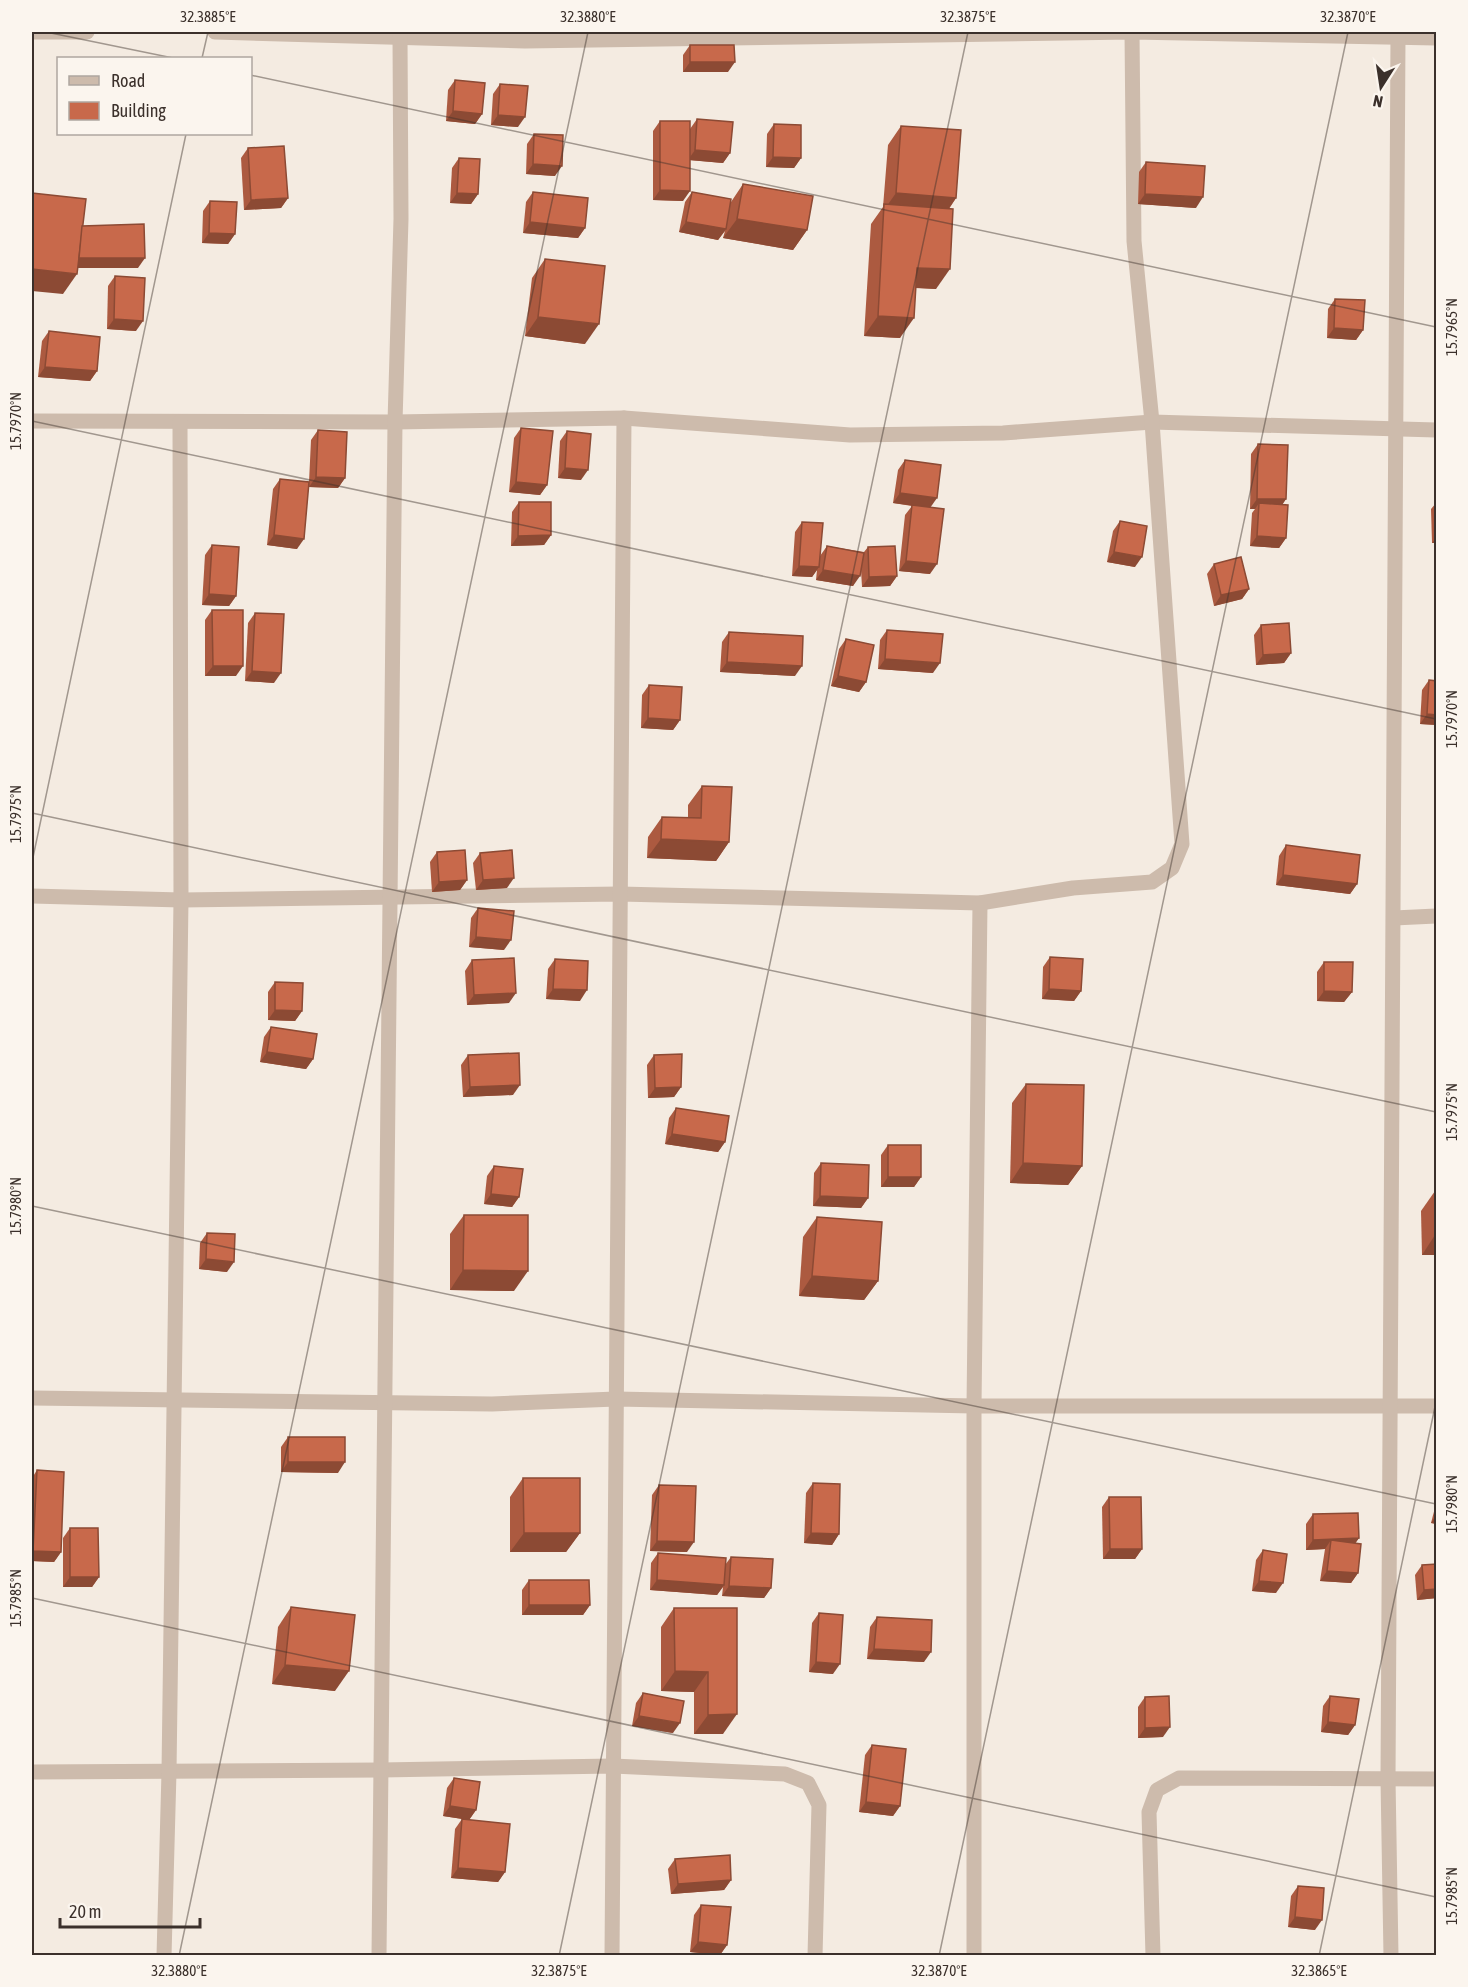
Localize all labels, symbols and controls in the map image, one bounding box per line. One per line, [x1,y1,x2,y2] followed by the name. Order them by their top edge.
[180,8,236,25] text: 32.3885°E
[560,8,616,25] text: 32.3880°E
[940,8,996,25] text: 32.3875°E
[1320,8,1376,25] text: 32.3870°E
[57,57,252,135] legend
[1351,57,1411,117] north arrow
[111,70,145,91] text: Road
[1371,92,1384,111] text: N
[111,100,166,121] text: Building
[1443,298,1460,356] text: 15.7965°N
[7,392,24,450] text: 15.7970°N
[1443,690,1460,748] text: 15.7970°N
[7,785,24,843] text: 15.7975°N
[1443,1083,1460,1141] text: 15.7975°N
[7,1177,24,1235] text: 15.7980°N
[1443,1475,1460,1533] text: 15.7980°N
[7,1569,24,1627] text: 15.7985°N
[1443,1867,1460,1925] text: 15.7985°N
[60,1891,200,1929] scale bar
[69,1901,101,1922] text: 20 m
[151,1962,207,1979] text: 32.3880°E
[531,1962,587,1979] text: 32.3875°E
[911,1962,967,1979] text: 32.3870°E
[1291,1962,1347,1979] text: 32.3865°E

